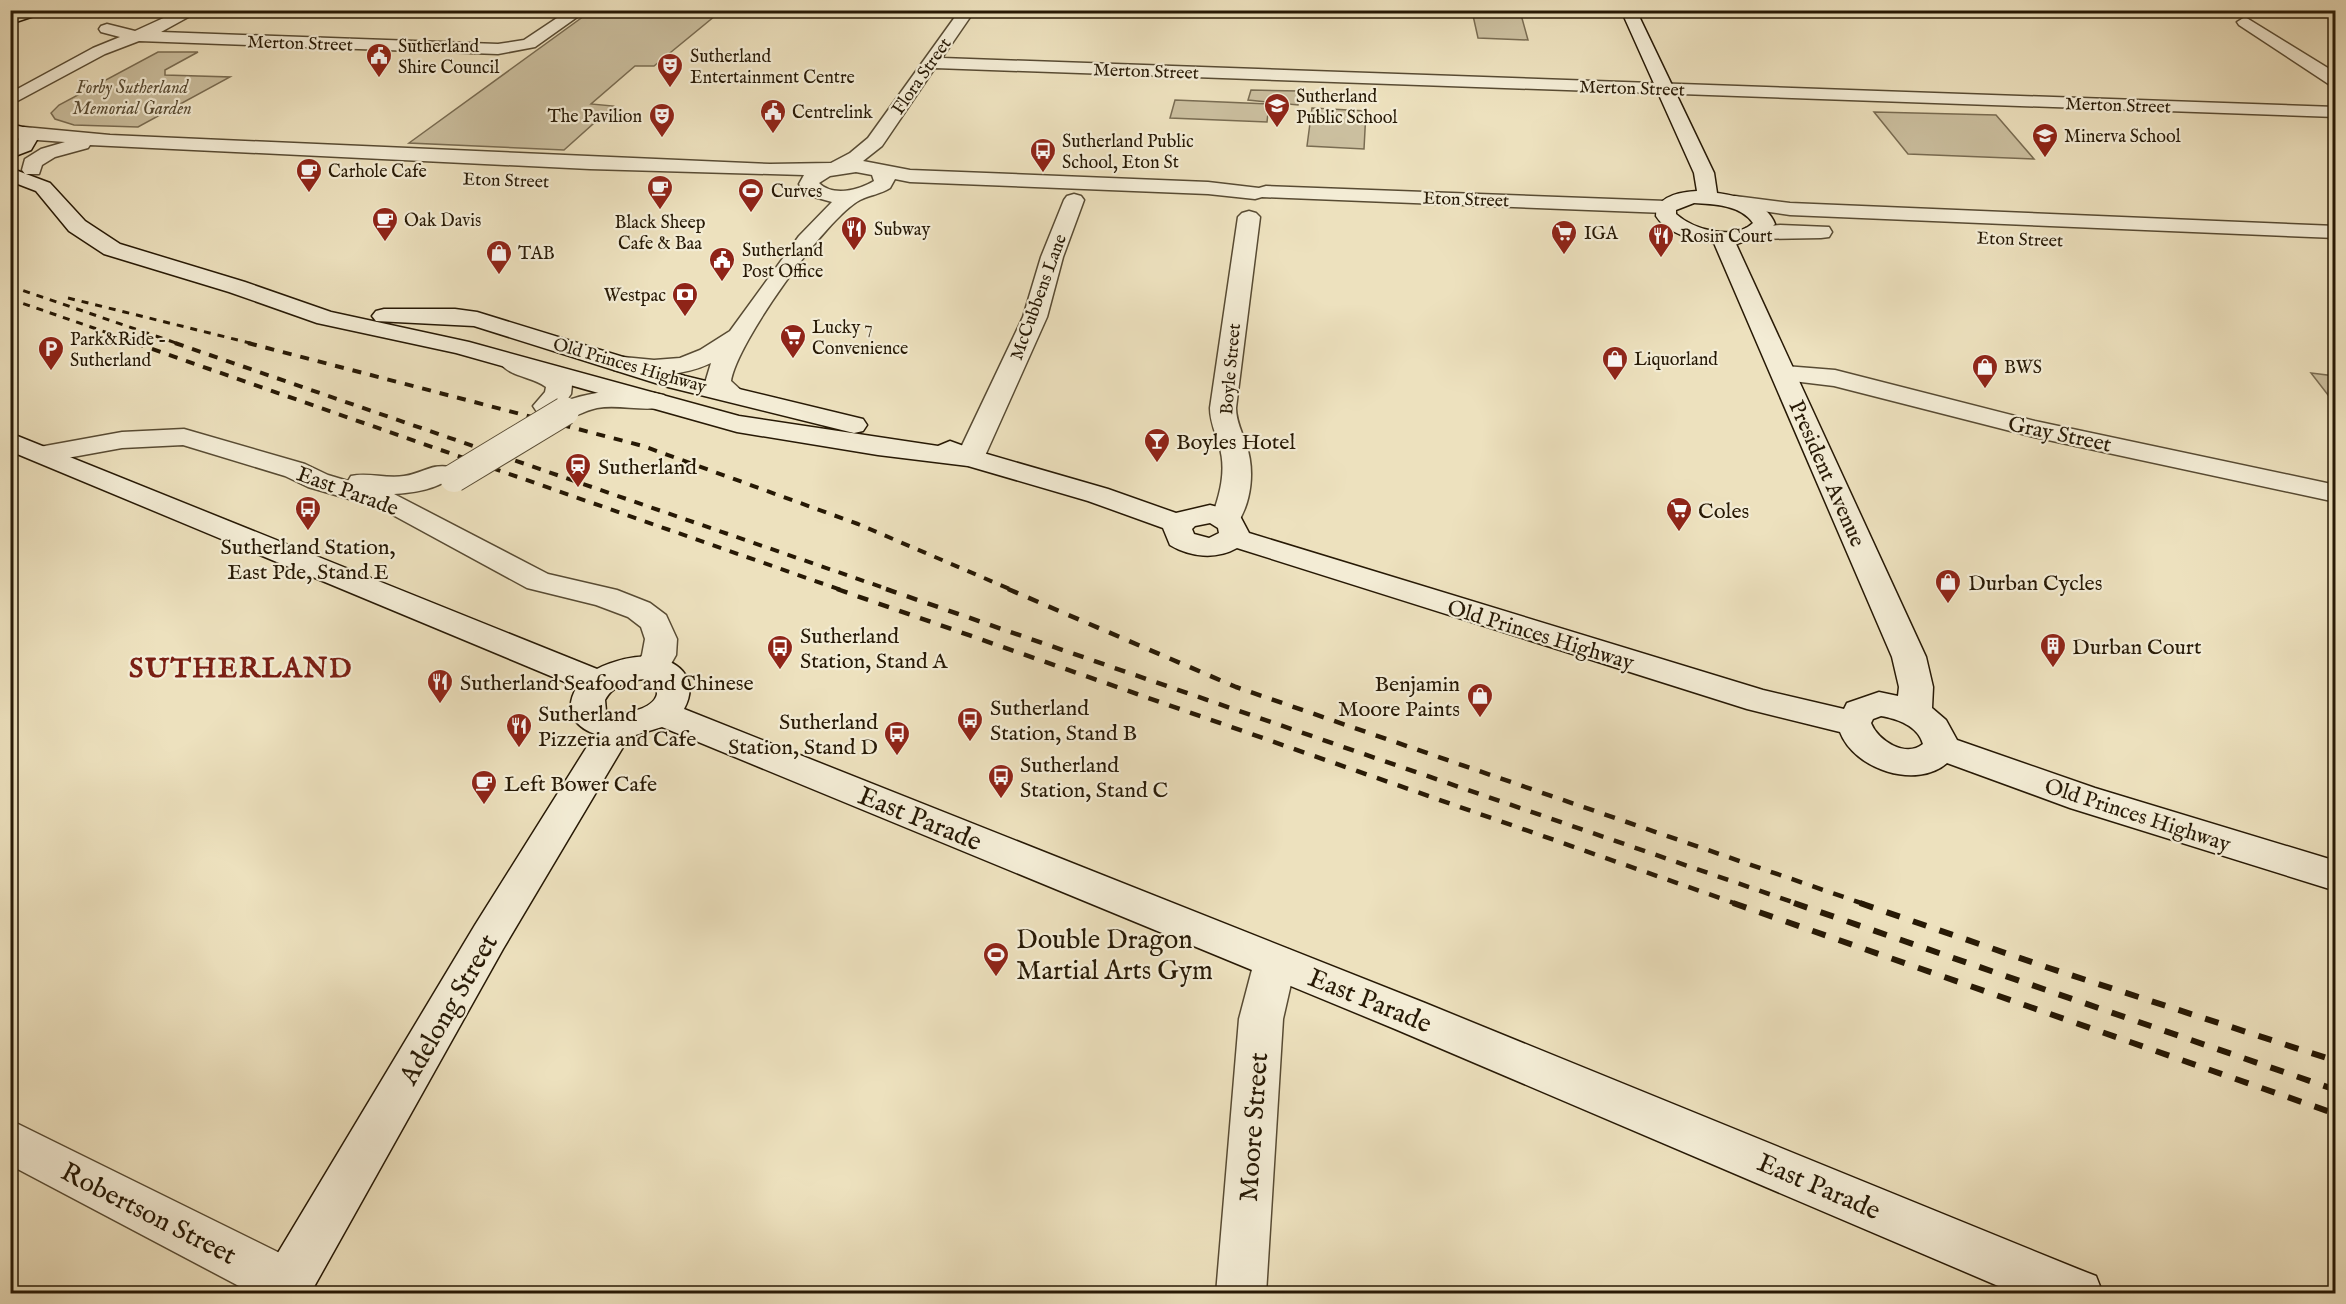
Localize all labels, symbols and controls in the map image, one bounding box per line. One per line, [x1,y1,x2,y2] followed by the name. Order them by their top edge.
[247,31,353,58] street label: Merton Street
[887,34,957,120] street label: Flora Street
[398,36,499,80] place label: Sutherland Shire Council
[364,41,394,79] public building icon: Sutherland Shire Council
[690,46,855,90] place label: Sutherland Entertainment Centre
[655,51,685,89] theatre icon: Sutherland Entertainment Centre
[1093,59,1199,86] street label: Merton Street
[1579,76,1685,103] street label: Merton Street
[72,77,192,121] park label: Forby Sutherland Memorial Garden
[1296,86,1397,130] place label: Sutherland Public School
[1262,91,1292,129] school or university icon: Sutherland Public School
[2065,93,2171,120] street label: Merton Street
[758,97,788,135] public building icon: Centrelink
[647,101,677,139] theatre icon: The Pavilion
[792,102,873,125] place label: Centrelink
[548,106,642,129] place label: The Pavilion
[2030,121,2060,159] school or university icon: Minerva School
[2064,126,2181,149] place label: Minerva School
[1062,131,1194,175] place label: Sutherland Public School, Eton St
[1028,136,1058,174] bus stop icon: Sutherland Public School, Eton St
[294,156,324,194] cafe icon: Carhole Cafe
[328,161,427,184] place label: Carhole Cafe
[462,168,550,195] street label: Eton Street
[645,173,675,211] cafe icon: Black Sheep Cafe & Baa
[736,176,766,214] sports icon: Curves
[771,181,822,204] place label: Curves
[1422,187,1510,214] street label: Eton Street
[370,205,400,243] cafe icon: Oak Davis
[404,210,481,233] place label: Oak Davis
[615,212,706,256] place label: Black Sheep Cafe & Baa
[839,214,869,252] restaurant icon: Subway
[1549,218,1579,256] supermarket icon: IGA
[874,219,930,242] place label: Subway
[1646,221,1676,259] restaurant icon: Rosin Court
[1584,223,1619,246] place label: IGA
[1680,226,1773,249] place label: Rosin Court
[1976,227,2064,254] street label: Eton Street
[1006,231,1073,364] street label: McCubbens Lane
[484,238,514,276] shop icon: TAB
[742,240,823,284] place label: Sutherland Post Office
[518,243,555,266] place label: TAB
[707,245,737,283] public building icon: Sutherland Post Office
[670,280,700,318] bank icon: Westpac
[604,285,666,308] place label: Westpac
[812,317,908,361] place label: Lucky 7 Convenience
[778,322,808,360] supermarket icon: Lucky 7 Convenience
[1216,322,1247,416] street label: Boyle Street
[70,329,166,373] place label: Park&Ride - Sutherland
[36,334,66,372] parking icon: Park&Ride - Sutherland
[550,334,709,399] street label: Old Princes Highway
[1600,344,1630,382] shop icon: Liquorland
[1634,349,1718,372] place label: Liquorland
[1970,352,2000,390] shop icon: BWS
[2004,357,2042,380] place label: BWS
[1781,396,1871,551] street label: President Avenue
[2005,410,2114,460] street label: Gray Street
[1142,426,1172,464] bar icon: Boyles Hotel
[1176,429,1295,457] place label: Boyles Hotel
[563,451,593,489] station icon: Sutherland
[598,454,697,482] place label: Sutherland
[293,461,402,523] street label: East Parade
[293,494,323,532] bus stop icon: Sutherland Station, East Pde, Stand E
[1664,495,1694,533] supermarket icon: Coles
[1698,498,1749,526] place label: Coles
[221,534,396,587] place label: Sutherland Station, East Pde, Stand E
[1933,567,1963,605] shop icon: Durban Cycles
[1968,570,2102,598] place label: Durban Cycles
[1444,594,1637,678] street label: Old Princes Highway
[800,623,948,676] place label: Sutherland Station, Stand A
[2038,631,2068,669] building icon: Durban Court
[765,633,795,671] bus stop icon: Sutherland Station, Stand A
[2072,634,2202,662] place label: Durban Court
[129,652,353,687] district label: SUTHERLAND
[425,667,455,705] restaurant icon: Sutherland Seafood and Chinese
[460,670,754,698] place label: Sutherland Seafood and Chinese
[1338,671,1460,724] place label: Benjamin Moore Paints
[1465,681,1495,719] shop icon: Benjamin Moore Paints
[990,695,1137,748] place label: Sutherland Station, Stand B
[538,701,696,754] place label: Sutherland Pizzeria and Cafe
[955,705,985,743] bus stop icon: Sutherland Station, Stand B
[728,709,878,762] place label: Sutherland Station, Stand D
[504,711,534,749] restaurant icon: Sutherland Pizzeria and Cafe
[882,719,912,757] bus stop icon: Sutherland Station, Stand D
[1020,752,1168,805] place label: Sutherland Station, Stand C
[986,762,1016,800] bus stop icon: Sutherland Station, Stand C
[469,768,499,806] cafe icon: Left Bower Cafe
[504,771,657,799] place label: Left Bower Cafe
[2041,773,2234,859] street label: Old Princes Highway
[852,780,986,860] street label: East Parade
[1016,924,1213,989] place label: Double Dragon Martial Arts Gym
[392,928,507,1092] street label: Adelong Street
[981,940,1011,978] sports icon: Double Dragon Martial Arts Gym
[1302,962,1436,1042] street label: East Parade
[1233,1051,1277,1203] street label: Moore Street
[1752,1147,1885,1229] street label: East Parade
[55,1156,241,1274] street label: Robertson Street

